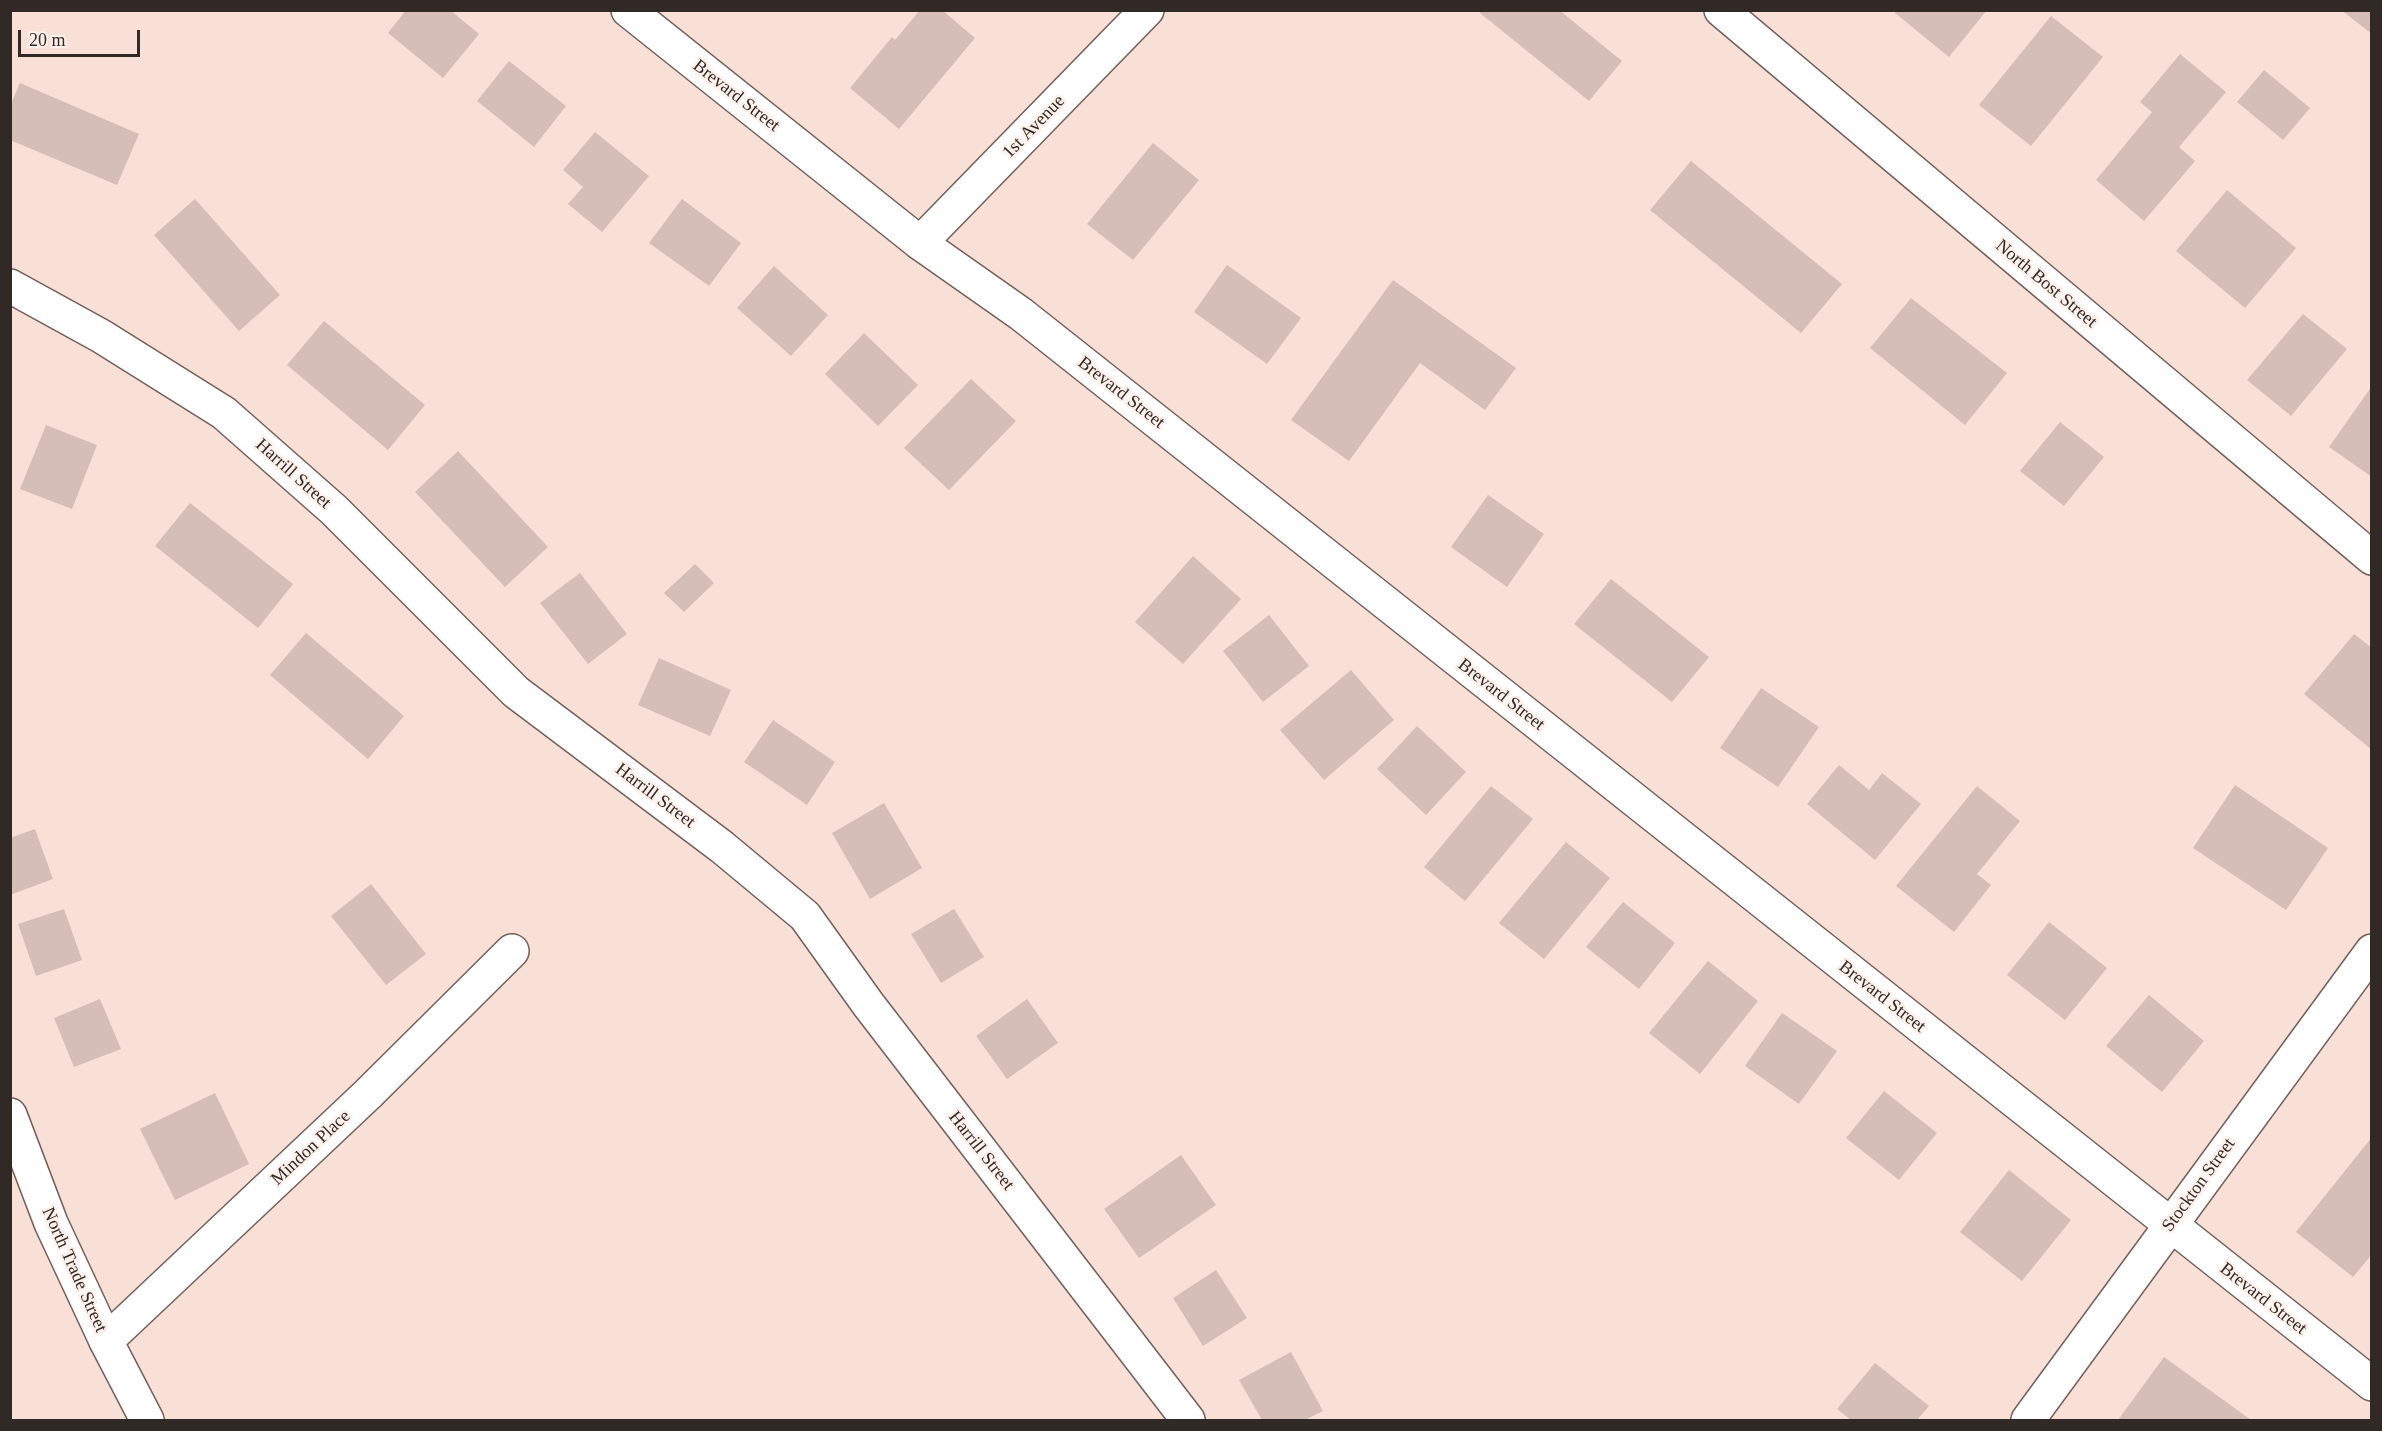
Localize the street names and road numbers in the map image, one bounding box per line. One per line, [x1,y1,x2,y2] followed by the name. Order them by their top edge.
[688,55,784,137] street label: Brevard Street
[998,91,1070,163] street label: 1st Avenue
[1991,235,2101,333] street label: North Bost Street
[1073,352,1169,434] street label: Brevard Street
[251,434,335,514] street label: Harrill Street
[1453,654,1549,736] street label: Brevard Street
[611,759,699,833] street label: Harrill Street
[1834,956,1930,1038] street label: Brevard Street
[267,1106,355,1190] street label: Mindon Place
[943,1107,1019,1195] street label: Harrill Street
[2158,1134,2240,1236] street label: Stockton Street
[37,1204,111,1336] street label: North Trade Street
[2215,1258,2311,1340] street label: Brevard Street

